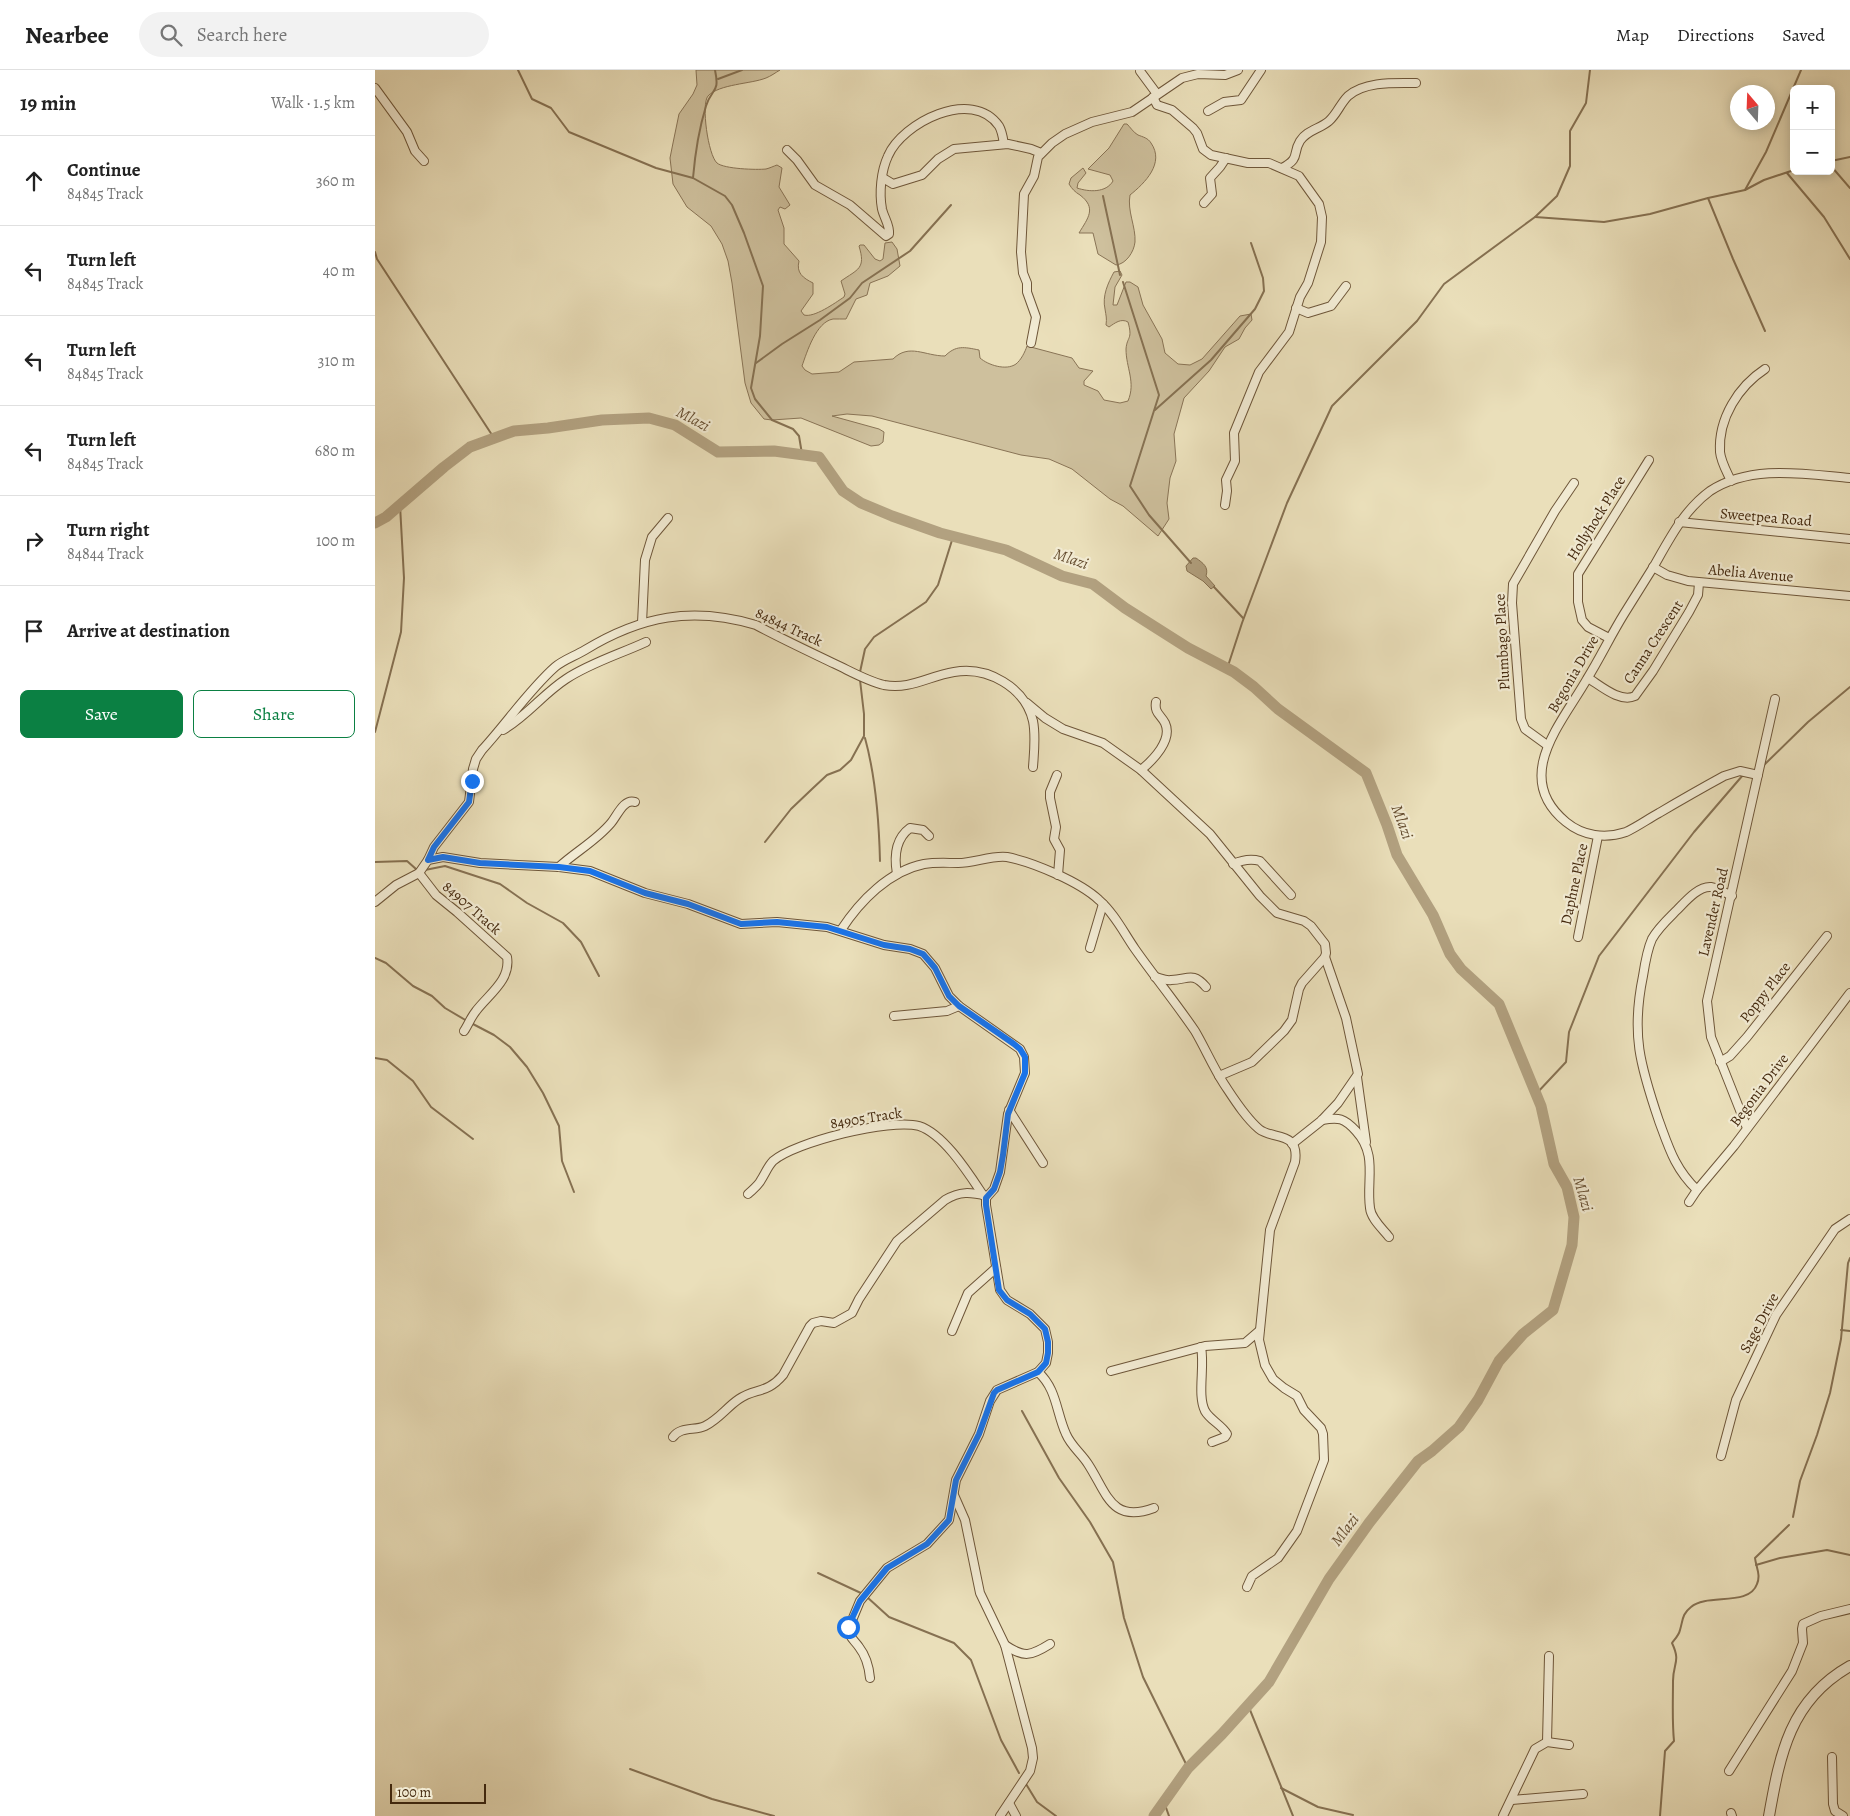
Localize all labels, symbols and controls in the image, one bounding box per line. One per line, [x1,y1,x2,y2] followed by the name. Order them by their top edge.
[139,12,489,57] search box
[25,19,109,51] text: Nearbee
[157,21,185,49] icon: search
[197,22,287,48] text: Search here
[1616,23,1649,47] text: Map
[1677,23,1754,47] text: Directions
[1782,23,1825,47] text: Saved
[1730,85,1775,130] north arrow
[1790,85,1835,175] map controls
[1790,85,1835,130] button: +
[20,89,76,117] text: 19 min
[271,92,355,114] text: Walk · 1.5 km
[1790,130,1835,175] button: −
[67,157,141,183] text: Continue
[20,167,48,195] icon: ahead
[316,170,355,192] text: 360 m
[67,183,143,205] text: 84845 Track
[67,247,136,273] text: Turn left
[20,257,48,285] icon: left
[323,260,355,282] text: 40 m
[67,273,143,295] text: 84845 Track
[67,337,136,363] text: Turn left
[20,347,48,375] icon: left
[318,350,355,372] text: 310 m
[67,363,143,385] text: 84845 Track
[672,401,714,437] water label: Mlazi
[67,427,136,453] text: Turn left
[20,437,48,465] icon: left
[315,440,355,462] text: 680 m
[67,453,143,475] text: 84845 Track
[1562,472,1630,564] street label: Hollyhock Place
[1719,503,1814,531] street label: Sweetpea Road
[67,517,149,543] text: Turn right
[20,527,48,555] icon: right
[316,530,355,552] text: 100 m
[67,543,144,565] text: 84844 Track
[1051,543,1091,575] water label: Mlazi
[1707,559,1795,587] street label: Abelia Avenue
[1489,593,1515,691] street label: Plumbago Place
[1618,596,1688,688] street label: Canna Crescent
[752,603,826,652] street label: 84844 Track
[20,617,48,645] icon: arrive
[67,618,230,644] text: Arrive at destination
[1543,631,1603,716] street label: Begonia Drive
[20,690,183,738] button: Save
[193,690,355,738] button: Share
[461,770,484,793] route end
[1386,802,1418,842] water label: Mlazi
[1556,841,1592,927] street label: Daphne Place
[1693,865,1733,958] street label: Lavender Road
[438,877,506,940] street label: 84907 Track
[1735,957,1795,1027] street label: Poppy Place
[1725,1049,1793,1131] street label: Begonia Drive
[829,1102,904,1134] street label: 84905 Track
[1568,1174,1598,1214] water label: Mlazi
[1735,1289,1783,1357] street label: Sage Drive
[1326,1509,1364,1551] water label: Mlazi
[837,1616,860,1639] route start
[390,1781,486,1804] scale bar
[397,1783,431,1802] text: 100 m

